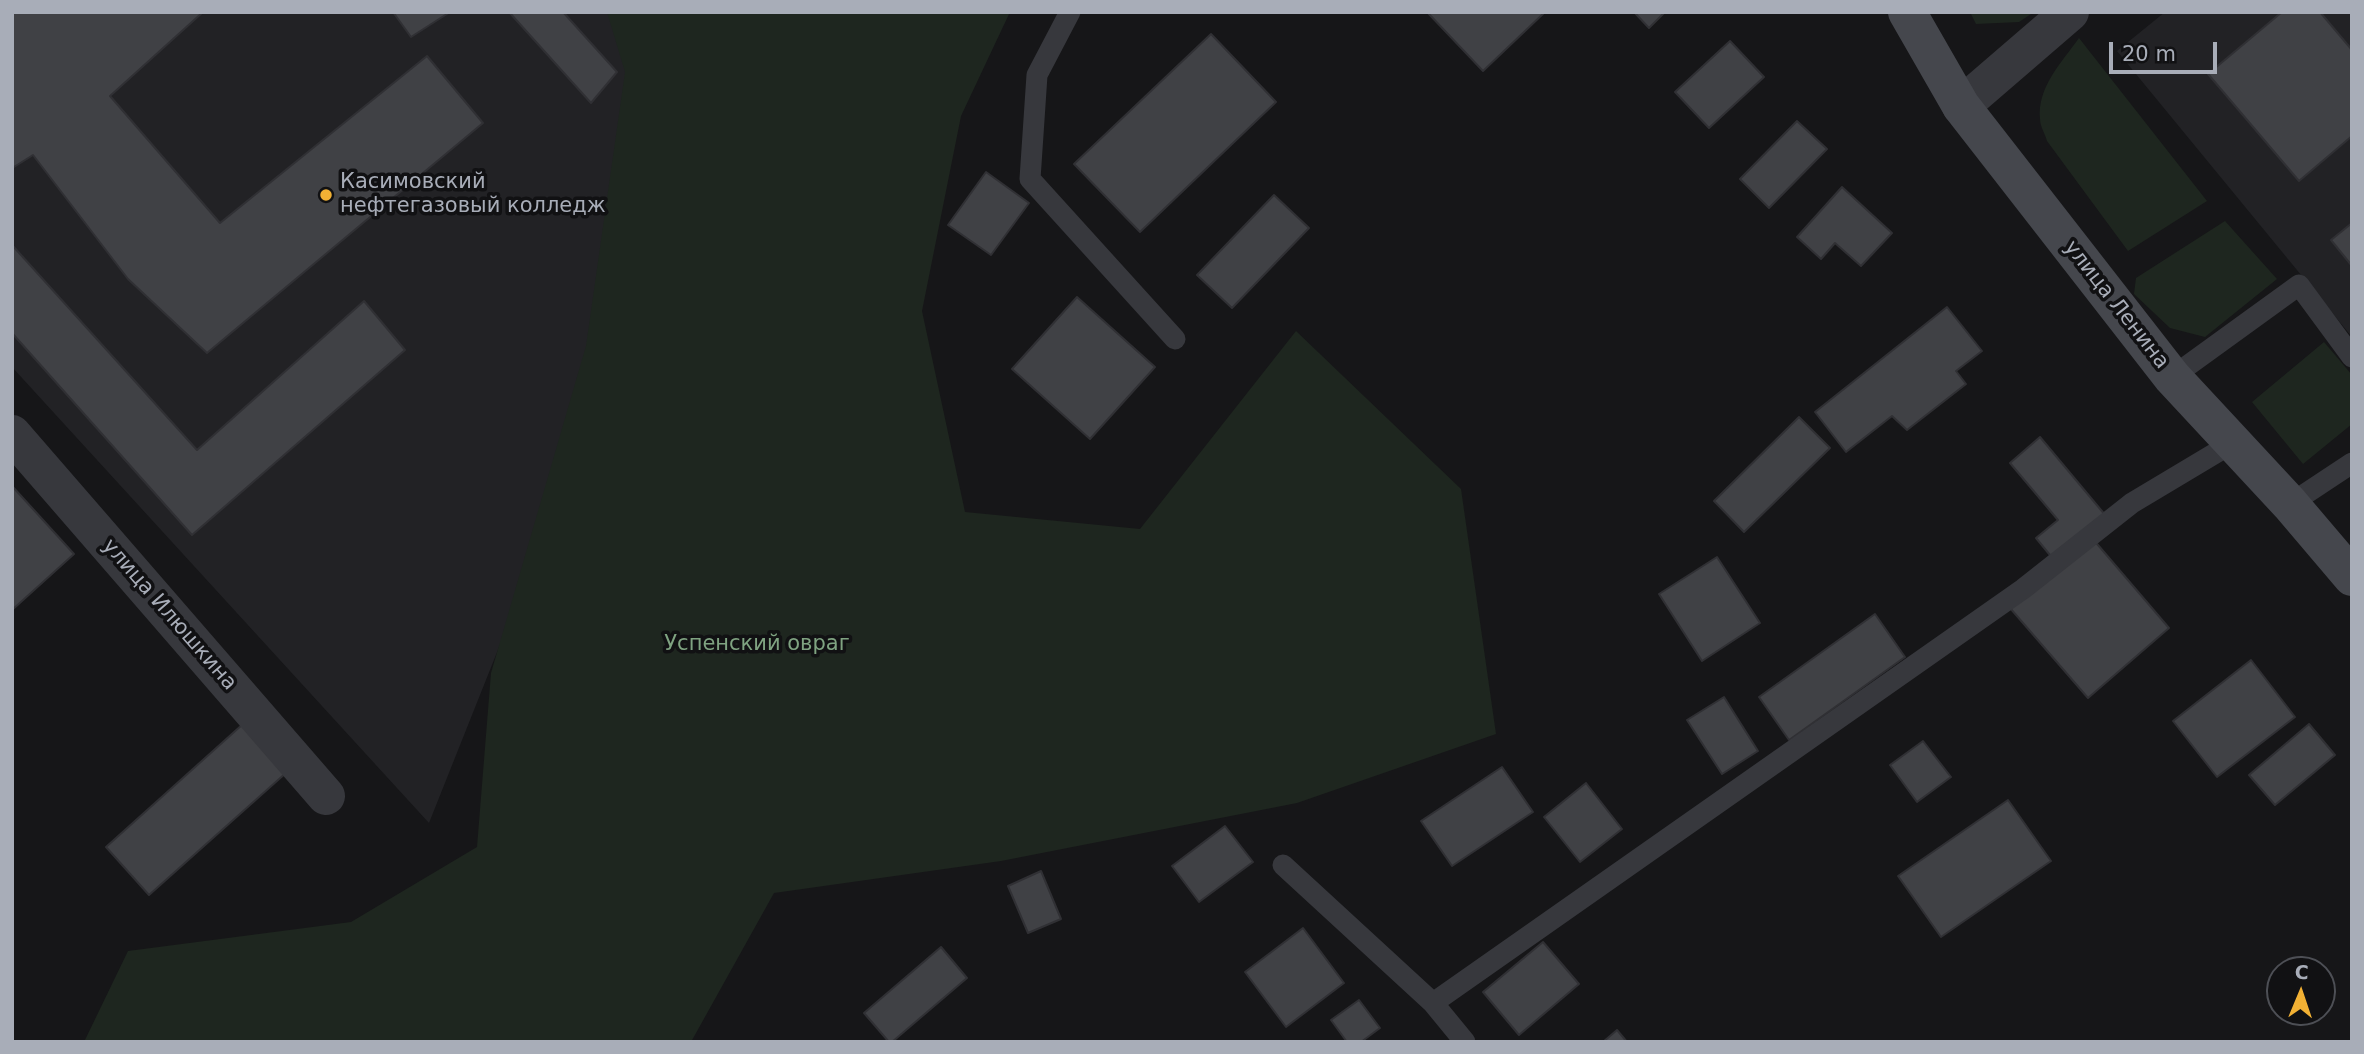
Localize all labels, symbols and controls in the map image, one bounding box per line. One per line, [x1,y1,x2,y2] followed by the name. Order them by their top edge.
[2112,28,2220,72] scale bar
[2122,42,2176,66] text: 20 m
[340,170,606,220] place label: Касимовский нефтегазовый колледж
[318,187,334,203] marker: Касимовский нефтегазовый колледж
[2058,236,2174,374] street label: улица Ленина
[96,534,242,696] street label: улица Илюшкина
[664,632,850,658] park label: Успенский овраг
[2266,956,2336,1026] north arrow
[2294,961,2309,983] text: С

